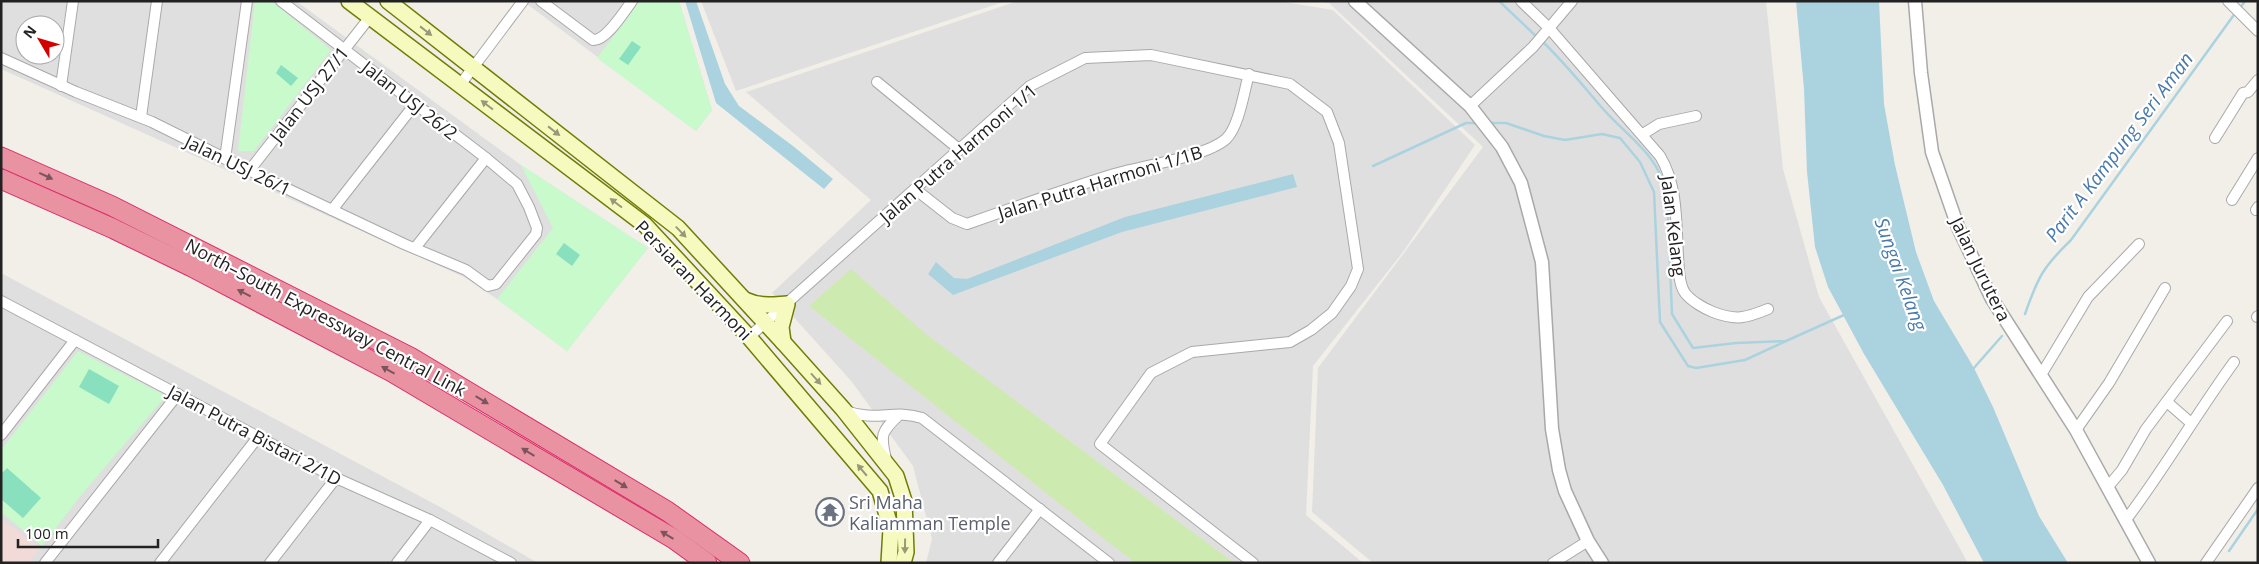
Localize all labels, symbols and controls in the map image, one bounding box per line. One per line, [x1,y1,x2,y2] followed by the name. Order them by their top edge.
[15,15,65,65] north arrow
[18,21,40,42] text: N
[419,26,432,37] one-way arrow
[263,41,354,148] street label: Jalan USJ 27/1
[2039,47,2199,247] water label: Parit A Kampung Seri Aman
[356,54,463,145] street label: Jalan USJ 26/2
[873,78,1042,229] street label: Jalan Putra Harmoni 1/1
[481,100,494,111] one-way arrow
[547,126,561,136] one-way arrow
[179,128,295,201] street label: Jalan USJ 26/1
[993,139,1205,225] street label: Jalan Putra Harmoni 1/1B
[1656,172,1692,278] street label: Jalan Kelang
[39,173,53,181] one-way arrow
[610,198,623,209] one-way arrow
[1945,211,2017,325] street label: Jalan Jurutera
[1869,214,1934,335] water label: Sungai Kelang
[630,215,758,345] street label: Persiaran Harmoni
[675,226,687,238] one-way arrow
[181,233,471,402] street label: North–South Expressway Central Link
[237,289,251,297] one-way arrow
[381,365,394,374] one-way arrow
[810,372,821,385] one-way arrow
[162,378,346,491] street label: Jalan Putra Bistari 2/1D
[475,396,488,405] one-way arrow
[521,448,534,457] one-way arrow
[857,463,868,476] one-way arrow
[615,479,628,488] one-way arrow
[849,490,1011,535] place label: Sri Maha Kaliamman Temple
[815,497,845,527] temple icon: Sri Maha Kaliamman Temple
[18,516,158,548] scale bar
[25,523,69,543] text: 100 m
[661,531,674,540] one-way arrow
[901,538,909,554] one-way arrow

